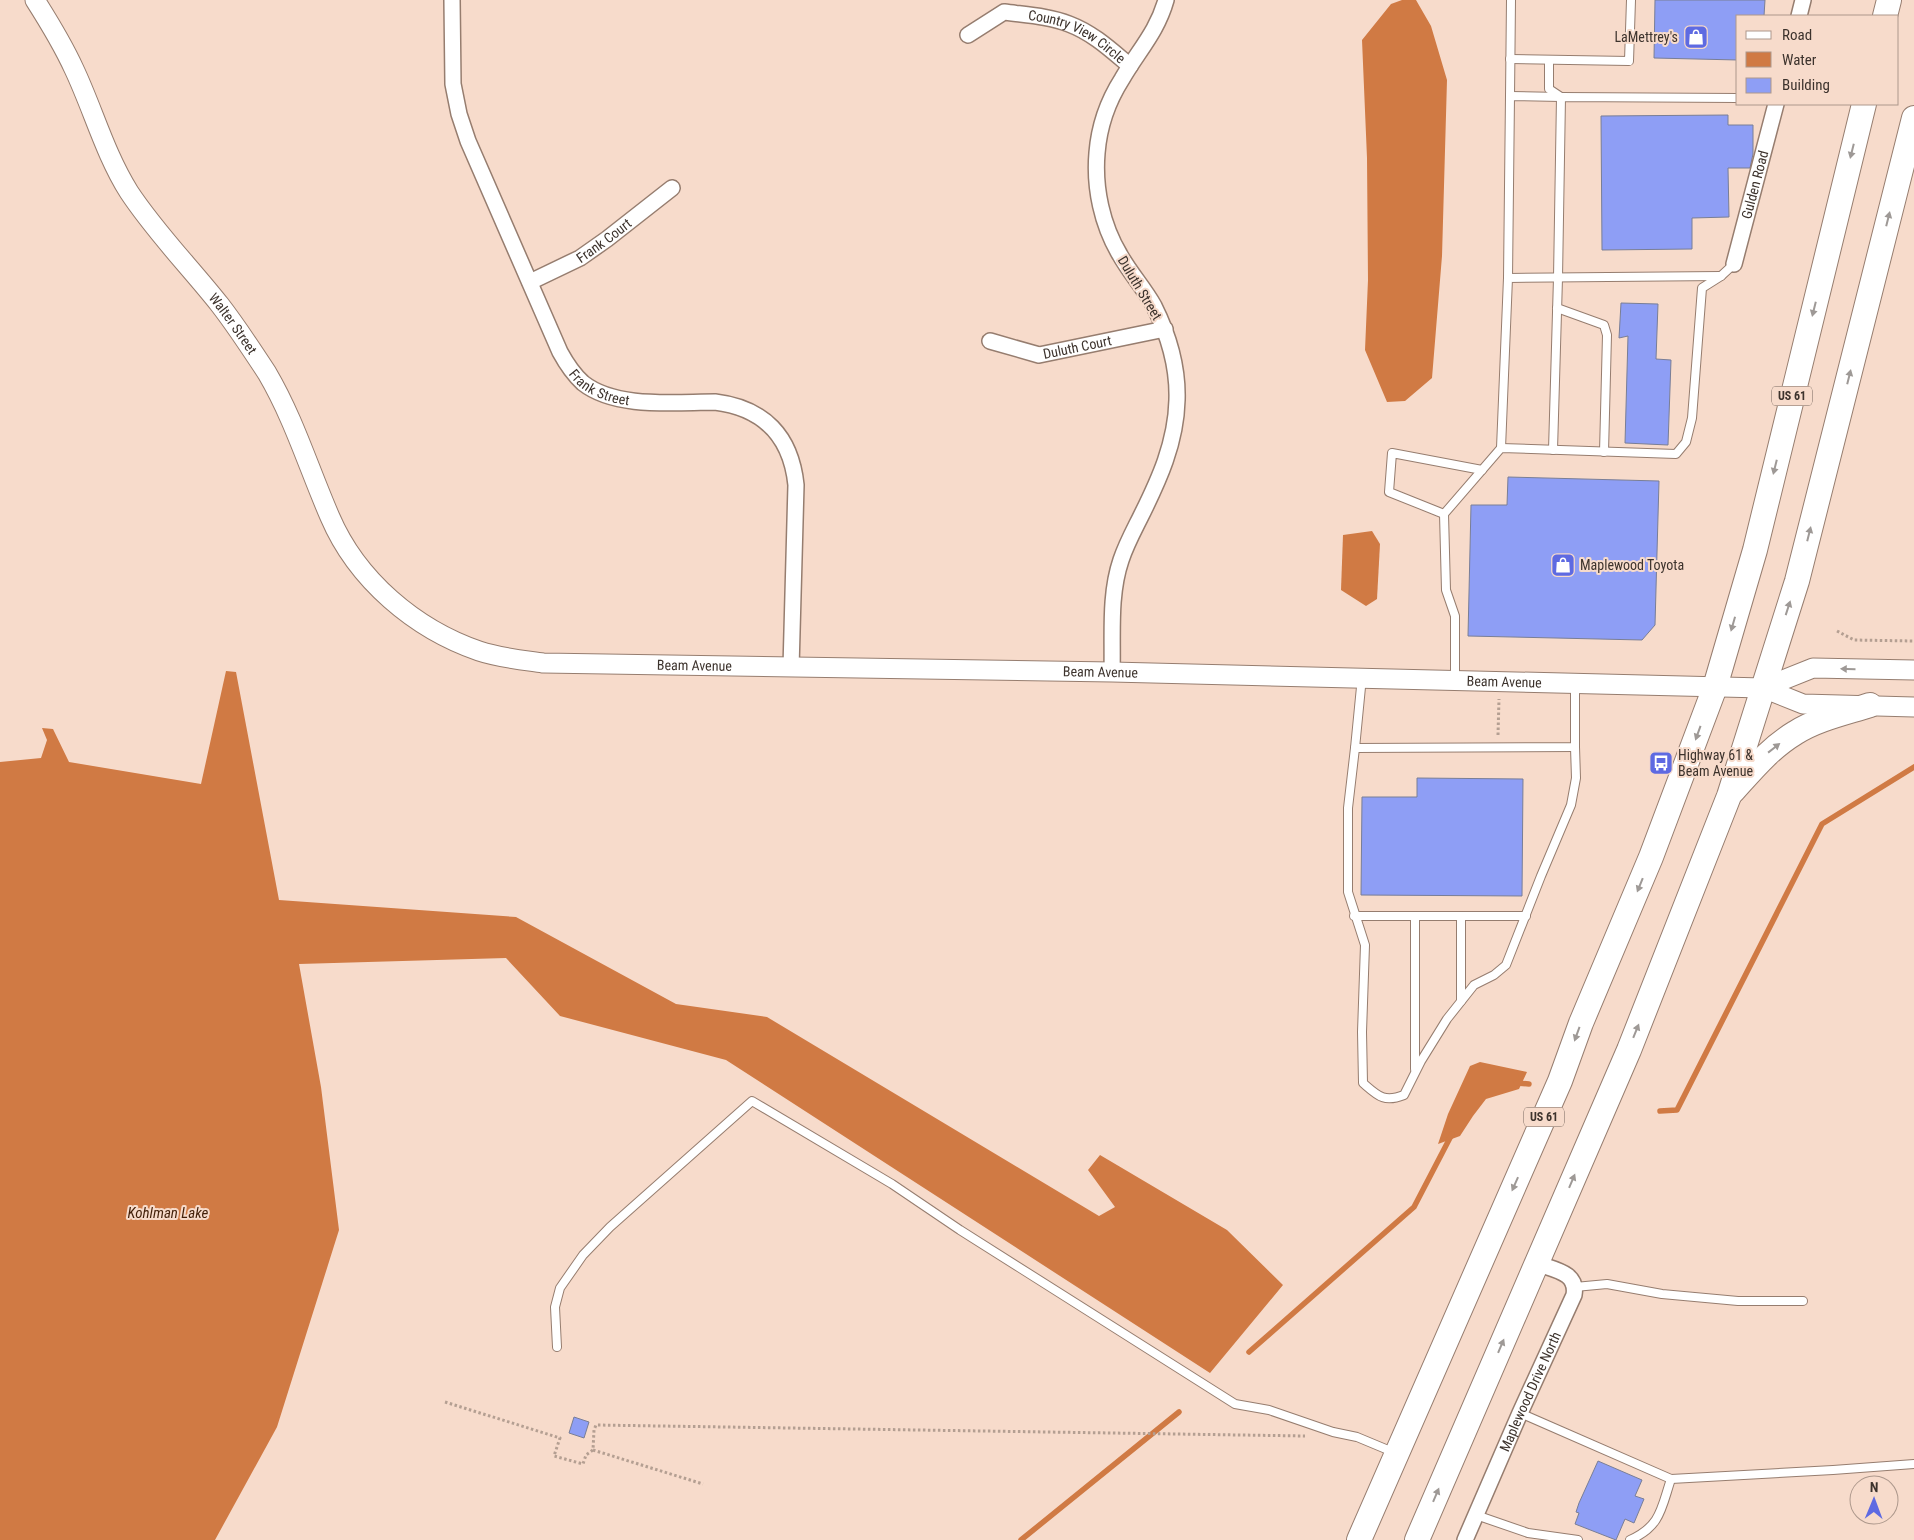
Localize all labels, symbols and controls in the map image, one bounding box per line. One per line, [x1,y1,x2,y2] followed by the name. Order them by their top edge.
[1027,7,1129,67] street label: Country View Circle
[1736,15,1899,105] legend
[1683,24,1709,50] shop icon: LaMettrey's
[1782,26,1812,44] text: Road
[1614,29,1678,45] place label: LaMettrey's
[1782,51,1817,69] text: Water
[1782,76,1830,94] text: Building
[1848,144,1856,159] one-way arrow
[1738,149,1771,221] street label: Gulden Road
[1885,212,1893,227] one-way arrow
[573,215,634,266] street label: Frank Court
[1115,253,1165,323] street label: Duluth Street
[206,290,260,357] street label: Walter Street
[1809,301,1817,316] one-way arrow
[1042,332,1113,362] street label: Duluth Court
[566,366,631,408] street label: Frank Street
[1845,369,1853,384] one-way arrow
[1772,386,1812,406] road number: US 61
[1771,459,1779,474] one-way arrow
[1805,527,1813,542] one-way arrow
[1550,552,1576,578] shop icon: Maplewood Toyota
[1580,557,1684,573] place label: Maplewood Toyota
[1785,600,1793,615] one-way arrow
[1729,616,1737,631] one-way arrow
[657,657,732,674] street label: Beam Avenue
[1063,663,1138,681] street label: Beam Avenue
[1840,664,1856,672] one-way arrow
[1467,673,1542,691] street label: Beam Avenue
[1694,726,1702,741] one-way arrow
[1768,743,1781,753] one-way arrow
[1678,747,1753,779] place label: Highway 61 & Beam Avenue
[1648,750,1674,776] bus stop icon: Highway 61 & Beam Avenue
[1636,877,1643,892] one-way arrow
[1632,1023,1640,1038] one-way arrow
[1573,1027,1580,1042] one-way arrow
[1524,1108,1564,1126] road number: US 61
[1569,1174,1577,1188] one-way arrow
[1510,1177,1518,1191] one-way arrow
[128,1204,209,1222] water label: Kohlman Lake
[1496,1329,1564,1454] street label: Maplewood Drive North
[1497,1339,1505,1353] one-way arrow
[1849,1475,1899,1525] north arrow
[1870,1479,1879,1495] text: N
[1433,1488,1441,1502] one-way arrow

